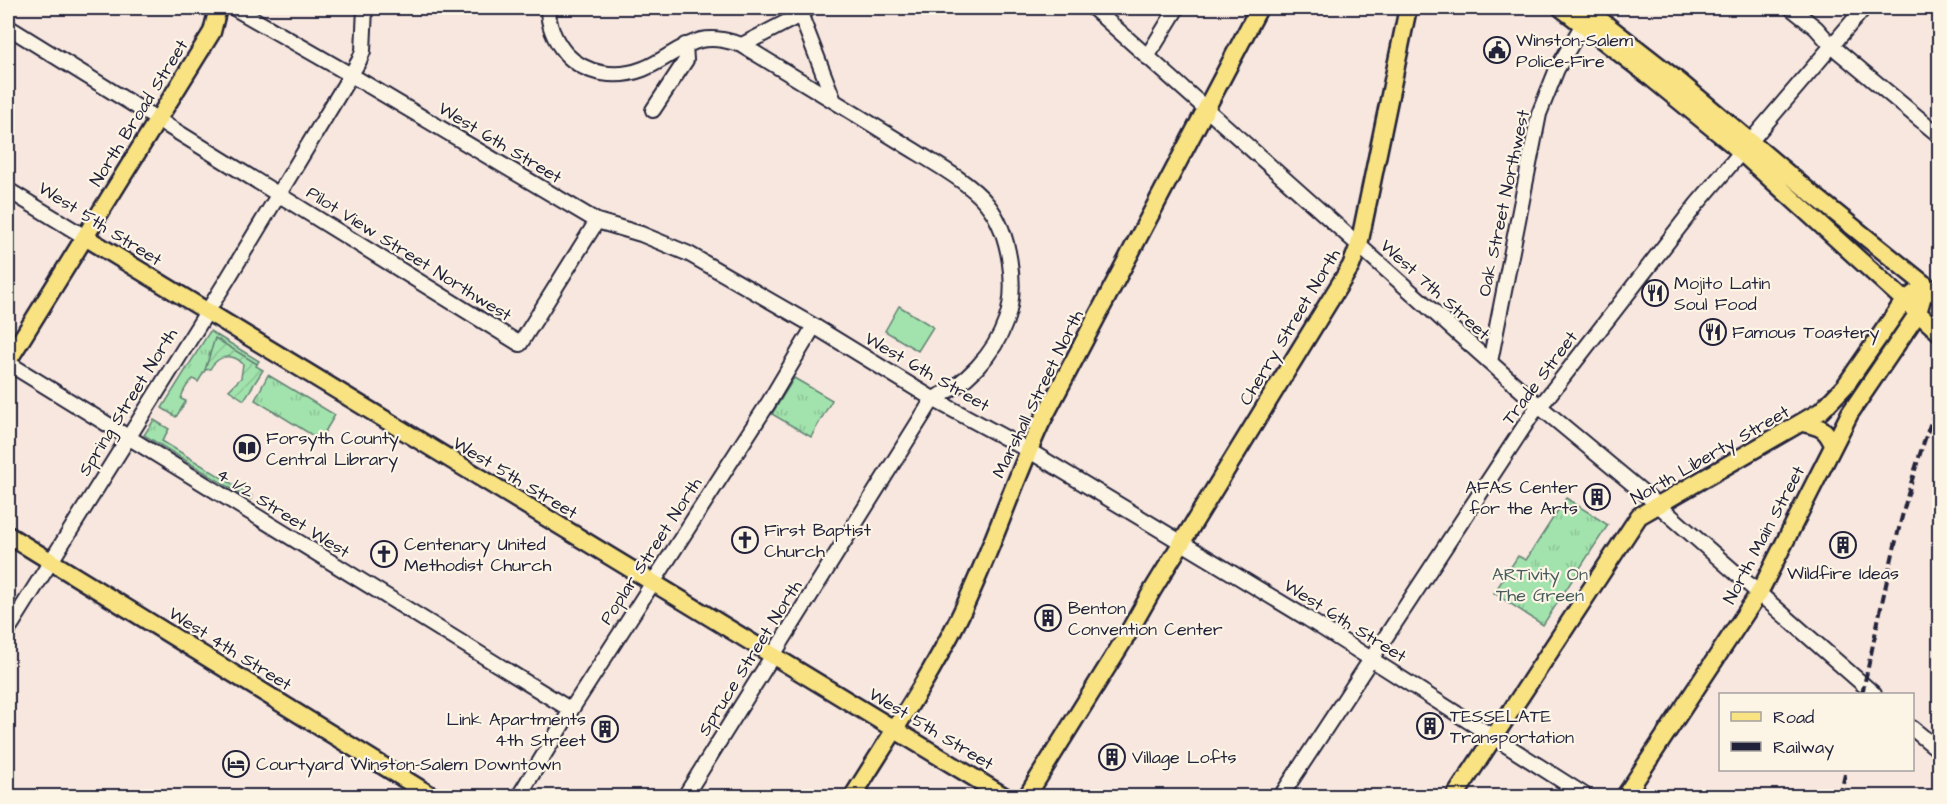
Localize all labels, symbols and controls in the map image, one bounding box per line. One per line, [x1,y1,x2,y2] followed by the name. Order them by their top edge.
[1516,28,1633,74] place label: Winston-Salem Police-Fire
[84,34,195,191] street label: North Broad Street
[1482,35,1512,65] public building icon: Winston-Salem Police-Fire
[433,96,567,190] street label: West 6th Street
[1472,107,1536,299] street label: Oak Street Northwest
[33,176,167,273] street label: West 5th Street
[301,180,517,328] street label: Pilot View Street Northwest
[1375,234,1496,347] street label: West 7th Street
[1233,244,1348,411] street label: Cherry Street North
[1674,271,1770,317] place label: Mojito Latin Soul Food
[1640,278,1670,308] restaurant icon: Mojito Latin Soul Food
[986,306,1090,482] street label: Marshall Street North
[1698,317,1728,347] restaurant icon: Famous Toastery
[1732,320,1880,346] place label: Famous Toastery
[72,323,185,481] street label: Spring Street North
[1496,325,1584,430] street label: Trade Street
[860,326,995,418] street label: West 6th Street
[1626,399,1795,512] street label: North Liberty Street
[266,426,399,473] place label: Forsyth County Central Library
[448,431,583,526] street label: West 5th Street
[232,433,262,463] library icon: Forsyth County Central Library
[1717,461,1811,609] street label: North Main Street
[211,462,355,565] street label: 4 1/2 Street West
[594,472,708,630] street label: Poplar Street North
[1465,475,1578,521] place label: AFAS Center for the Arts
[1582,482,1612,512] building icon: AFAS Center for the Arts
[764,518,872,564] place label: First Baptist Church
[730,525,760,555] church icon: First Baptist Church
[1828,530,1858,560] building icon: Wildfire Ideas
[404,532,552,578] place label: Centenary United Methodist Church
[369,539,399,569] church icon: Centenary United Methodist Church
[1787,561,1899,586] place label: Wildfire Ideas
[1492,562,1588,608] park label: ARTivity On The Green
[1279,573,1412,669] street label: West 6th Street
[692,575,808,741] street label: Spruce Street North
[1068,596,1223,642] place label: Benton Convention Center
[163,601,297,697] street label: West 4th Street
[1033,603,1063,633] building icon: Benton Convention Center
[864,682,999,777] street label: West 5th Street
[1719,693,1914,771] legend
[1450,704,1574,750] place label: TESSELATE Transportation
[1773,705,1814,730] text: Road
[447,707,587,753] place label: Link Apartments 4th Street
[1415,711,1445,741] building icon: TESSELATE Transportation
[590,714,620,744] building icon: Link Apartments 4th Street
[1773,735,1834,761] text: Railway
[1097,742,1127,772] building icon: Village Lofts
[1132,745,1237,771] place label: Village Lofts
[221,749,251,779] hotel icon: Courtyard Winston-Salem Downtown
[256,752,561,778] place label: Courtyard Winston-Salem Downtown

